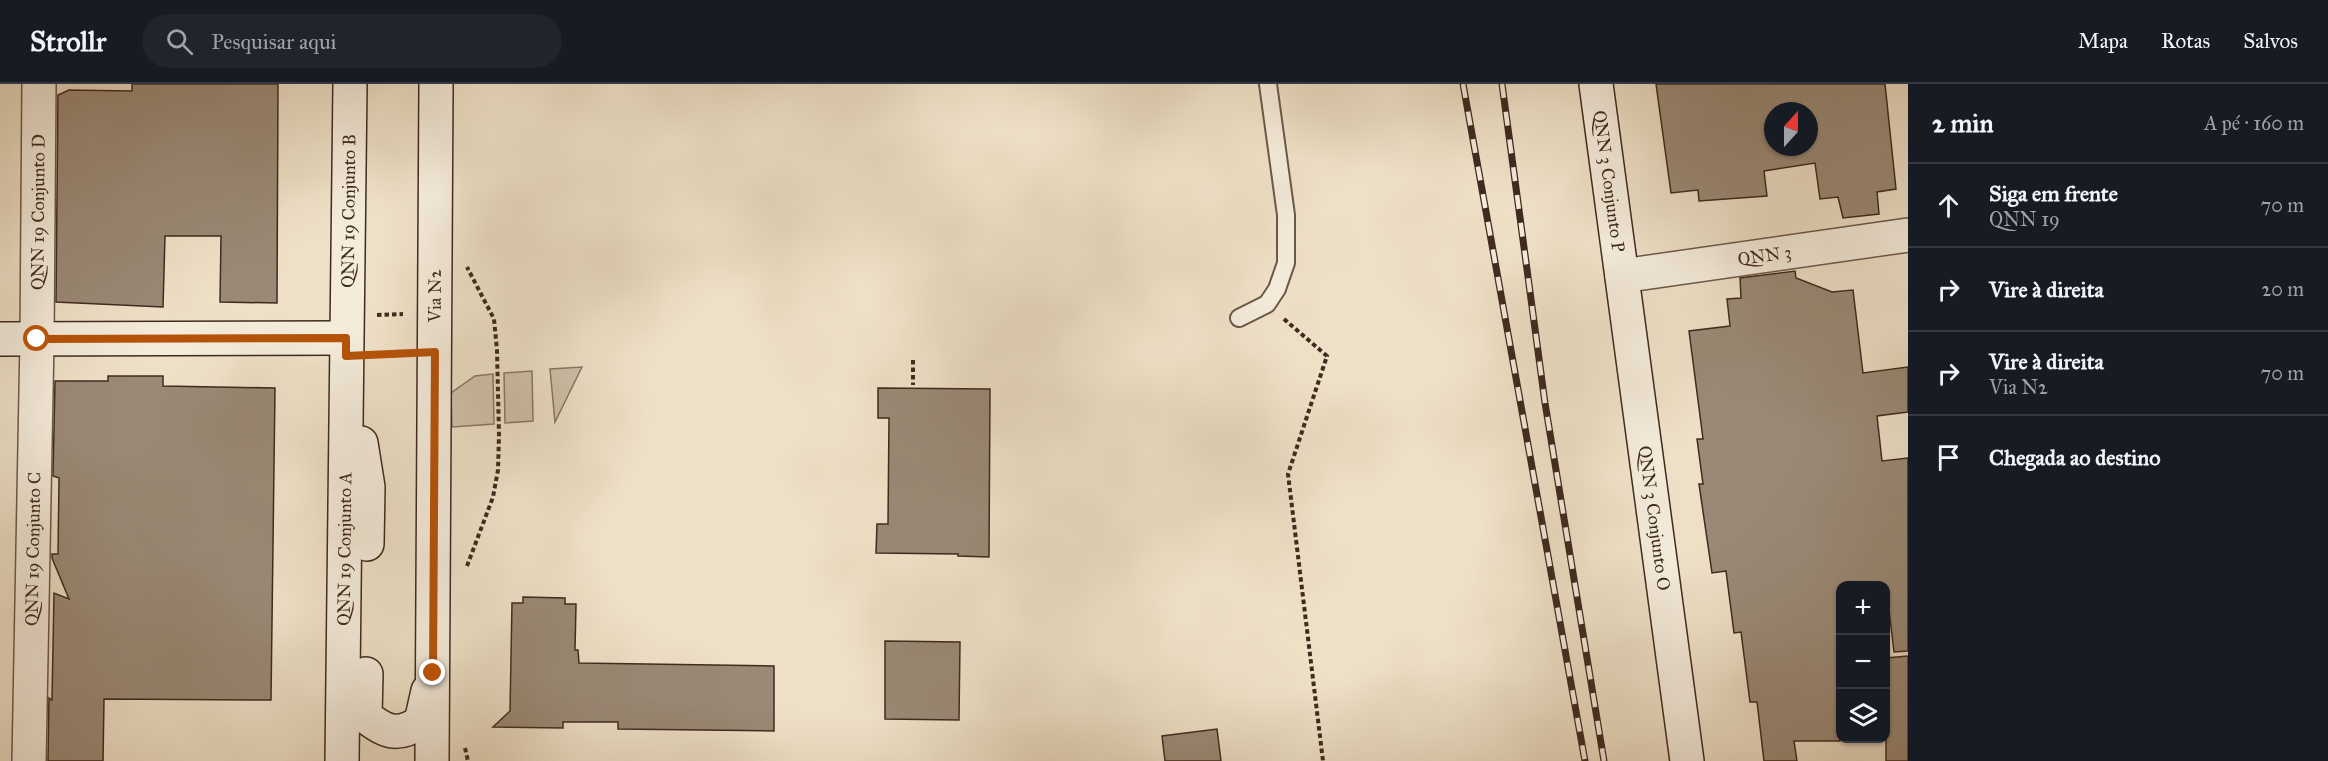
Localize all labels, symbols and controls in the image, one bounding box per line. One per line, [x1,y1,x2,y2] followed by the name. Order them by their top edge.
[142,14,562,68] search box
[30,24,106,59] text: Strollr
[163,25,196,58] icon: search
[211,28,337,55] text: Pesquisar aqui
[2078,28,2128,54] text: Mapa
[2161,28,2210,54] text: Rotas
[2243,28,2298,54] text: Salvos
[1764,102,1818,156] north arrow
[1932,107,1993,139] text: 2 min
[1589,109,1629,253] street label: QNN 3 Conjunto P
[2204,111,2304,135] text: A pé · 160 m
[26,134,50,290] street label: QNN 19 Conjunto D
[337,134,360,288] street label: QNN 19 Conjunto B
[1989,180,2118,207] text: Siga em frente
[1932,189,1965,222] icon: ahead
[2261,193,2304,217] text: 70 m
[1989,207,2060,231] text: QNN 19
[1736,241,1793,270] street label: QNN 3
[424,269,446,324] street label: Via N2
[1932,273,1965,306] icon: right
[1989,276,2104,303] text: Vire à direita
[2261,277,2304,301] text: 20 m
[23,325,49,351] route start
[1989,348,2104,375] text: Vire à direita
[1932,357,1965,390] icon: right
[2261,361,2304,385] text: 70 m
[1989,375,2048,399] text: Via N2
[1932,441,1965,474] icon: arrive
[1634,444,1675,592] street label: QNN 3 Conjunto O
[1989,444,2160,471] text: Chegada ao destino
[21,472,45,626] street label: QNN 19 Conjunto C
[333,472,356,626] street label: QNN 19 Conjunto A
[1836,581,1890,743] map controls
[1836,581,1890,635] button: +
[1836,635,1890,689] button: −
[419,659,445,685] route end
[1836,689,1890,743] button: layers

